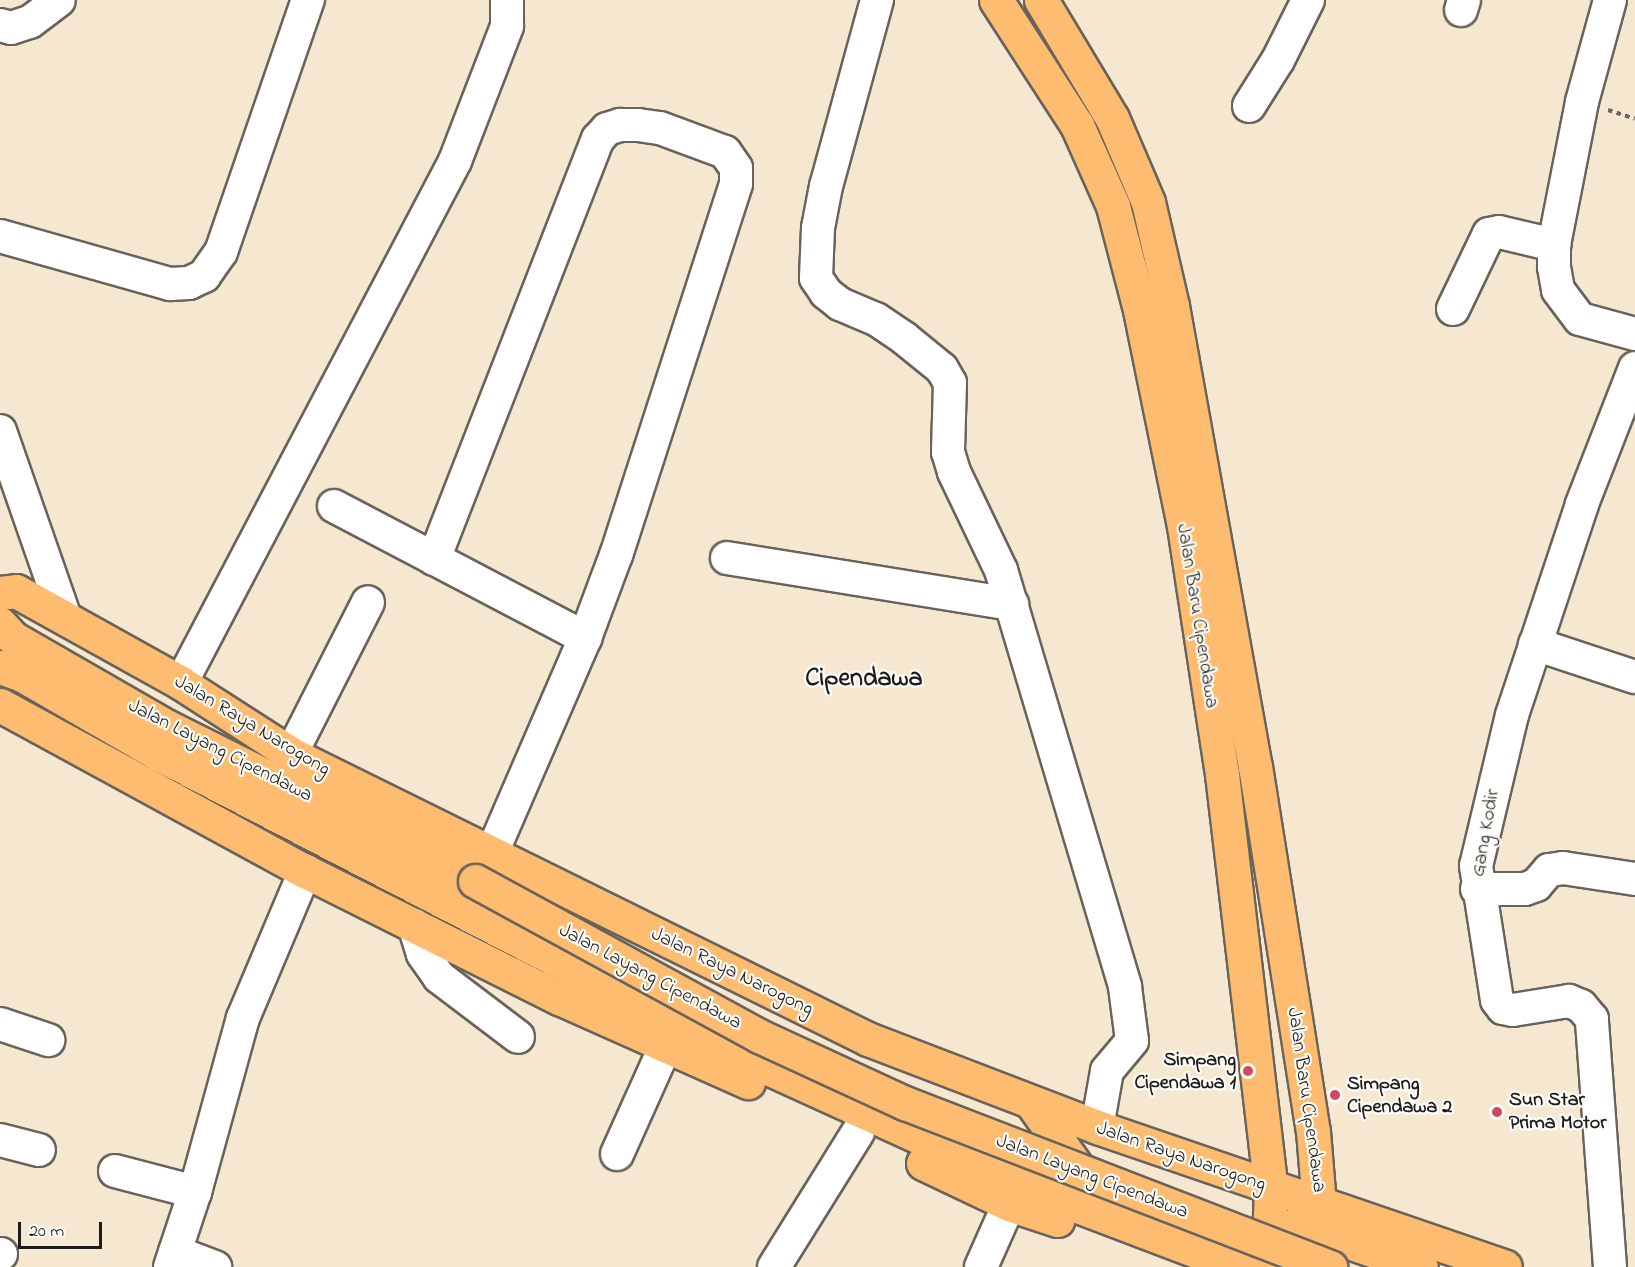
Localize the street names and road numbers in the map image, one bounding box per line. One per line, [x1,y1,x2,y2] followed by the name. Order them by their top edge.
[1171,522,1223,710] street label: Jalan Baru Cipendawa
[170,670,334,782] street label: Jalan Raya Narogong
[124,694,316,808] street label: Jalan Layang Cipendawa
[1467,787,1505,879] street label: Gang Kodir
[554,919,746,1035] street label: Jalan Layang Cipendawa
[647,922,817,1022] street label: Jalan Raya Narogong
[1281,1006,1331,1194] street label: Jalan Baru Cipendawa
[1093,1117,1269,1197] street label: Jalan Raya Narogong
[993,1129,1191,1225] street label: Jalan Layang Cipendawa

